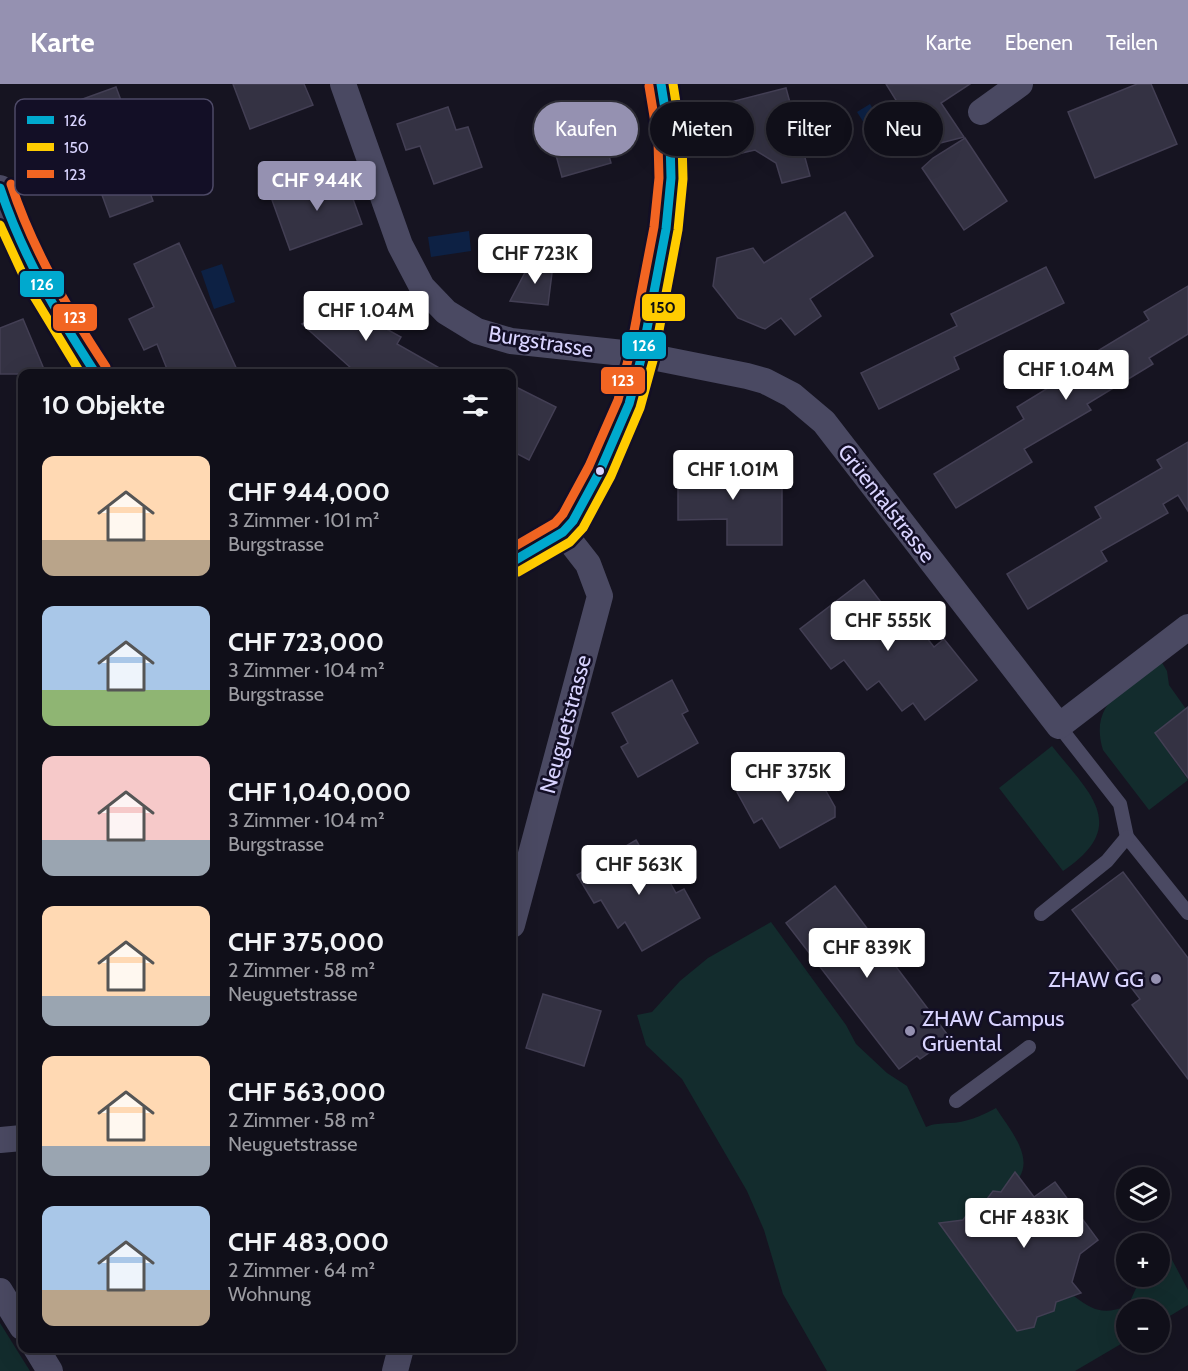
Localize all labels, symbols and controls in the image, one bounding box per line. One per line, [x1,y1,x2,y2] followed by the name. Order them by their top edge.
[30,25,95,59] text: Karte
[925,30,972,55] text: Karte
[1005,30,1073,55] text: Ebenen
[1106,30,1158,55] text: Teilen
[15,99,213,195] legend
[534,102,638,156] chip: Kaufen
[650,102,754,156] chip: Mieten
[766,102,852,156] chip: Filter
[864,102,943,156] chip: Neu
[64,111,87,130] text: 126
[64,138,89,157] text: 150
[255,161,379,212] pin: CHF 944K
[64,165,86,184] text: 123
[272,168,362,192] text: CHF 944K
[473,234,597,285] pin: CHF 723K
[492,241,578,265] text: CHF 723K
[19,270,65,298] line badge: 126
[30,275,54,294] text: 126
[297,291,435,342] pin: CHF 1.04M
[641,293,686,322] line badge: 150
[318,298,414,322] text: CHF 1.04M
[650,298,676,317] text: 150
[52,303,98,332] line badge: 123
[64,308,87,327] text: 123
[487,320,595,363] street label: Burgstrasse
[621,331,667,360] line badge: 126
[632,336,656,355] text: 126
[997,350,1135,401] pin: CHF 1.04M
[1018,357,1114,381] text: CHF 1.04M
[600,366,646,395] line badge: 123
[612,371,635,390] text: 123
[42,389,165,421] text: 10 Objekte
[459,389,492,422] icon: filters
[832,439,941,568] street label: Grüentalstrasse
[664,450,802,501] pin: CHF 1.01M
[687,457,779,481] text: CHF 1.01M
[594,465,606,477] unlabelled marker
[228,476,390,508] text: CHF 944,000
[90,480,162,552] icon: home
[228,508,380,532] text: 3 Zimmer · 101 m²
[228,532,324,556] text: Burgstrasse
[826,601,950,652] pin: CHF 555K
[845,608,931,632] text: CHF 555K
[228,626,384,658] text: CHF 723,000
[90,630,162,702] icon: home
[534,652,597,796] street label: Neuguetstrasse
[228,658,385,682] text: 3 Zimmer · 104 m²
[228,682,324,706] text: Burgstrasse
[726,752,850,803] pin: CHF 375K
[745,759,831,783] text: CHF 375K
[228,776,411,808] text: CHF 1,040,000
[90,780,162,852] icon: home
[228,808,385,832] text: 3 Zimmer · 104 m²
[228,832,324,856] text: Burgstrasse
[577,845,701,896] pin: CHF 563K
[595,852,683,876] text: CHF 563K
[228,926,384,958] text: CHF 375,000
[805,928,929,979] pin: CHF 839K
[90,930,162,1002] icon: home
[823,935,911,959] text: CHF 839K
[228,958,375,982] text: 2 Zimmer · 58 m²
[1048,966,1144,993] place label: ZHAW GG
[1149,972,1163,986] marker: ZHAW GG
[228,982,358,1006] text: Neuguetstrasse
[922,1005,1064,1057] place label: ZHAW Campus Grüental
[903,1024,917,1038] marker: ZHAW Campus Grüental
[228,1076,386,1108] text: CHF 563,000
[90,1080,162,1152] icon: home
[228,1108,375,1132] text: 2 Zimmer · 58 m²
[228,1132,358,1156] text: Neuguetstrasse
[1116,1167,1170,1353] map controls
[1116,1167,1170,1221] button: layers
[962,1198,1086,1249] pin: CHF 483K
[979,1205,1069,1229] text: CHF 483K
[228,1226,389,1258] text: CHF 483,000
[90,1230,162,1302] icon: home
[1116,1233,1170,1287] button: +
[228,1258,375,1282] text: 2 Zimmer · 64 m²
[228,1282,311,1306] text: Wohnung
[1116,1299,1170,1353] button: −

